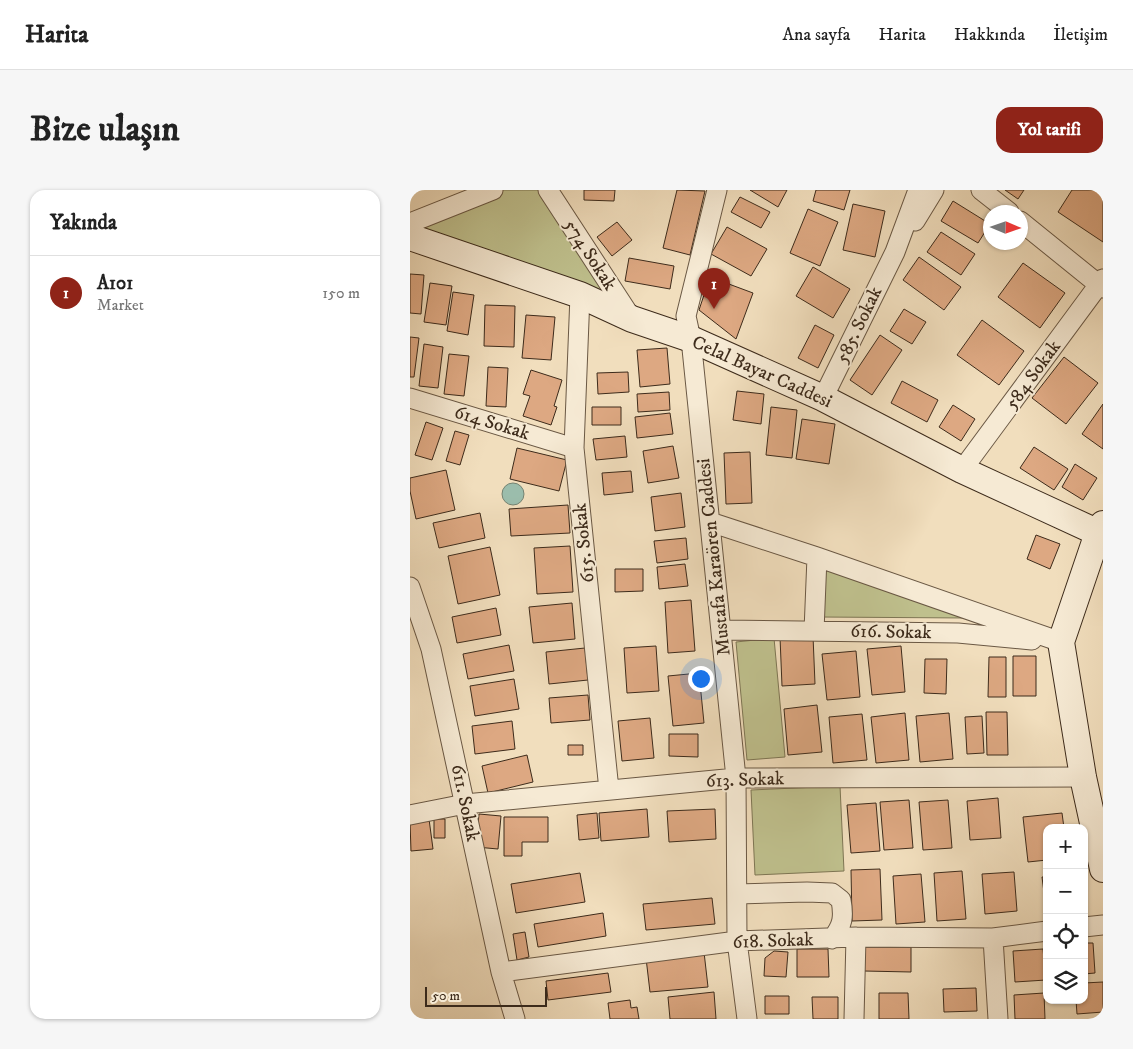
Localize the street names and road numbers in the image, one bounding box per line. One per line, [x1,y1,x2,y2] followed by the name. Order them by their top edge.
[559,215,622,295] street label: 574 Sokak
[831,282,888,367] street label: 585. Sokak
[688,331,836,413] street label: Celal Bayar Caddesi
[1000,335,1066,414] street label: 584 Sokak
[451,401,533,446] street label: 614 Sokak
[692,457,736,657] street label: Mustafa Karaören Caddesi
[568,501,600,584] street label: 615. Sokak
[850,620,932,644] street label: 616. Sokak
[446,762,485,844] street label: 611. Sokak
[705,767,785,793] street label: 613. Sokak
[732,928,814,954] street label: 618. Sokak

